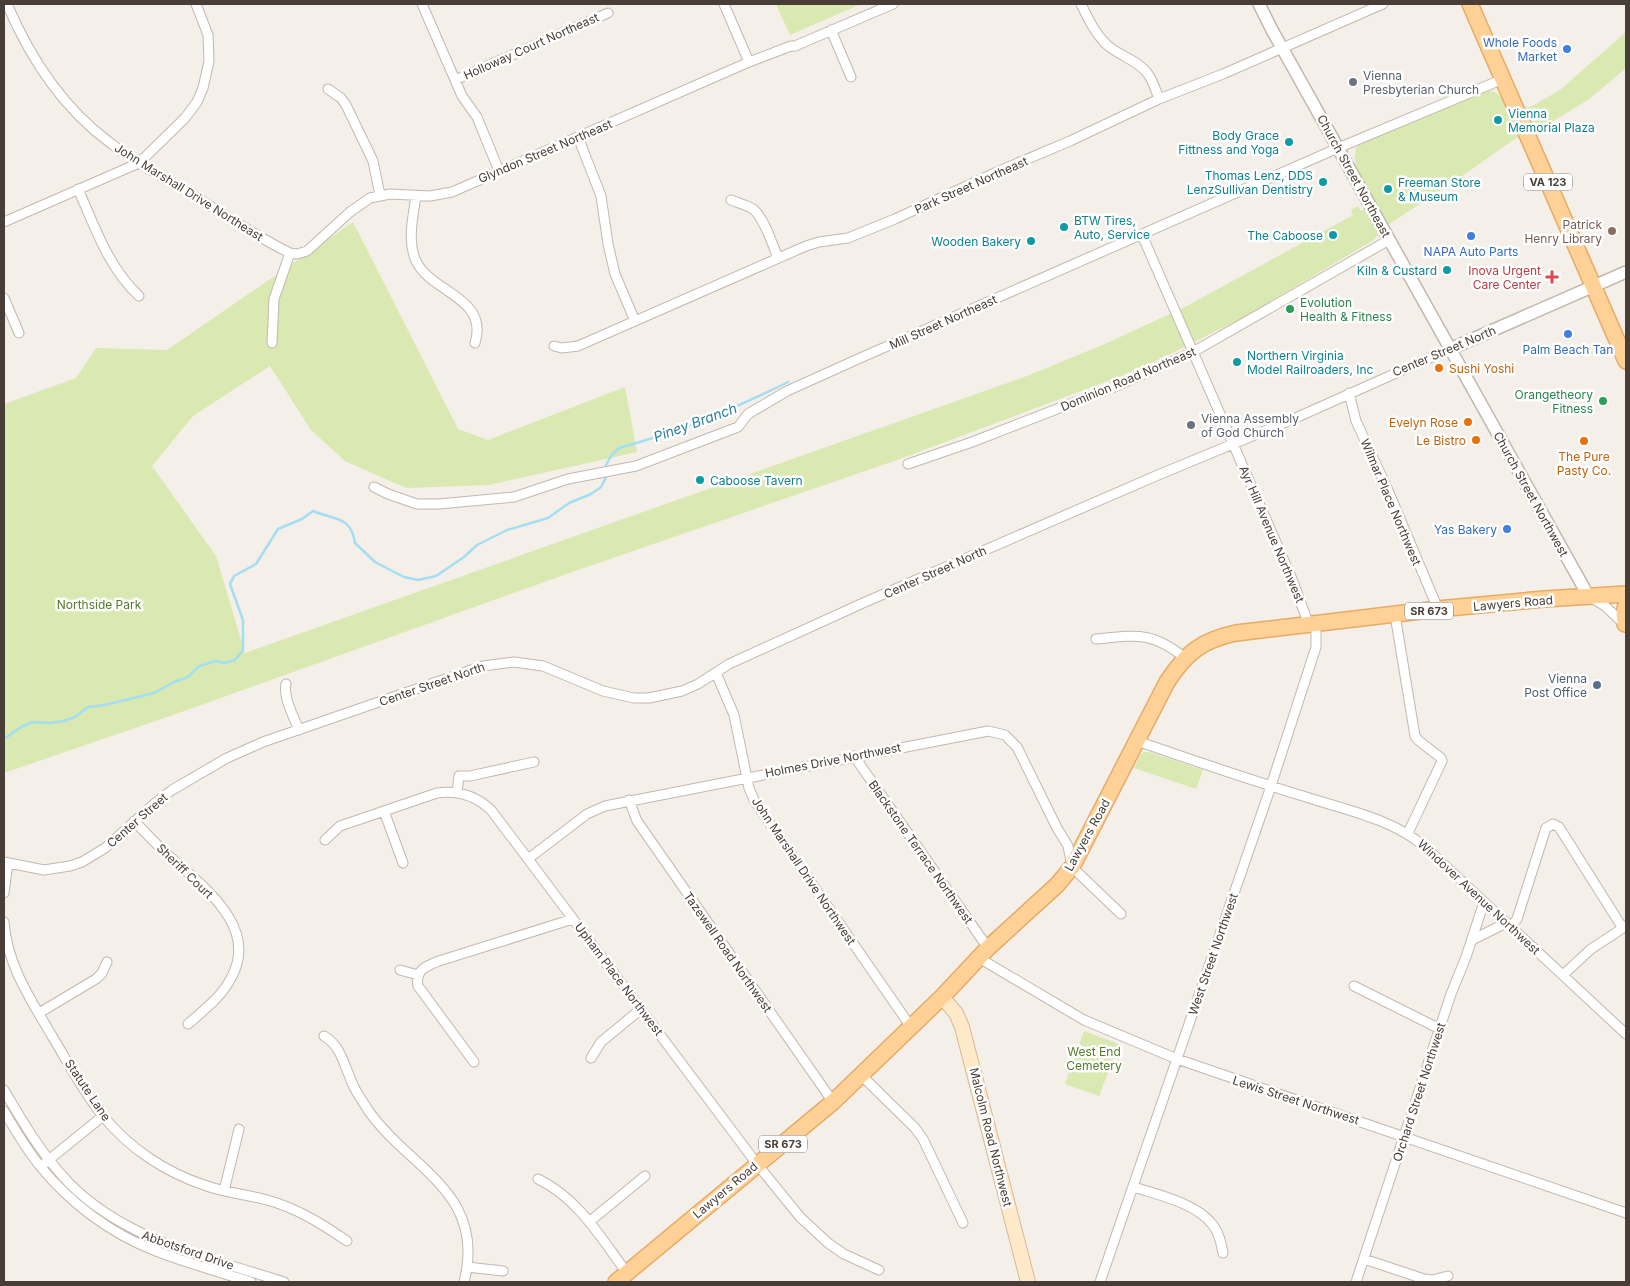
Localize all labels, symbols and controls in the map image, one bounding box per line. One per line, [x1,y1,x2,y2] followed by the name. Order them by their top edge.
[461,9,601,83] street label: Holloway Court Northeast
[1483,35,1557,64] place label: Whole Foods Market
[1561,43,1573,55] marker: Whole Foods Market
[1363,68,1479,97] place label: Vienna Presbyterian Church
[1347,76,1359,88] marker: Vienna Presbyterian Church
[1508,106,1595,135] place label: Vienna Memorial Plaza
[1314,112,1394,240] street label: Church Street Northeast
[1492,114,1504,126] marker: Vienna Memorial Plaza
[476,116,614,186] street label: Glyndon Street Northeast
[1178,128,1279,157] place label: Body Grace Fittness and Yoga
[1283,136,1295,148] marker: Body Grace Fittness and Yoga
[112,140,266,244] street label: John Marshall Drive Northeast
[912,153,1030,217] street label: Park Street Northeast
[1187,168,1313,197] place label: Thomas Lenz, DDS LenzSullivan Dentistry
[1524,173,1572,190] road number: VA 123
[1398,175,1481,204] place label: Freeman Store & Museum
[1317,176,1329,188] marker: Thomas Lenz, DDS LenzSullivan Dentistry
[1382,183,1394,195] marker: Freeman Store & Museum
[1074,213,1150,242] place label: BTW Tires, Auto, Service
[1524,217,1602,246] place label: Patrick Henry Library
[1058,221,1070,233] marker: BTW Tires, Auto, Service
[1606,225,1618,237] marker: Patrick Henry Library
[1247,228,1323,243] place label: The Caboose
[1327,229,1339,241] marker: The Caboose
[1465,230,1477,242] marker: NAPA Auto Parts
[931,234,1021,249] place label: Wooden Bakery
[1025,235,1037,247] marker: Wooden Bakery
[1424,244,1518,259] place label: NAPA Auto Parts
[1357,263,1437,278] place label: Kiln & Custard
[1468,263,1541,292] place label: Inova Urgent Care Center
[1441,264,1453,276] marker: Kiln & Custard
[1545,270,1559,284] marker: Inova Urgent Care Center
[887,291,999,352] street label: Mill Street Northeast
[1300,295,1392,324] place label: Evolution Health & Fitness
[1284,303,1296,315] marker: Evolution Health & Fitness
[1390,322,1498,380] street label: Center Street North
[1562,328,1574,340] marker: Palm Beach Tan
[1523,342,1613,357] place label: Palm Beach Tan
[1058,344,1198,414] street label: Dominion Road Northeast
[1247,348,1374,377] place label: Northern Virginia Model Railroaders, Inc
[1231,356,1243,368] marker: Northern Virginia Model Railroaders, Inc
[1449,361,1514,376] place label: Sushi Yoshi
[1433,362,1445,374] marker: Sushi Yoshi
[1514,387,1593,416] place label: Orangetheory Fitness
[1597,395,1609,407] marker: Orangetheory Fitness
[651,399,739,445] water label: Piney Branch
[1201,411,1299,440] place label: Vienna Assembly of God Church
[1389,415,1458,430] place label: Evelyn Rose
[1462,416,1474,428] marker: Evelyn Rose
[1185,419,1197,431] marker: Vienna Assembly of God Church
[1490,429,1572,559] street label: Church Street Northwest
[1416,433,1466,448] place label: Le Bistro
[1470,434,1482,446] marker: Le Bistro
[1578,435,1590,447] marker: The Pure Pasty Co.
[1357,436,1425,568] street label: Wilmar Place Northwest
[1557,449,1611,478] place label: The Pure Pasty Co.
[1236,463,1308,605] street label: Ayr Hill Avenue Northwest
[710,473,803,488] place label: Caboose Tavern
[694,474,706,486] marker: Caboose Tavern
[1434,522,1497,537] place label: Yas Bakery
[1501,523,1513,535] marker: Yas Bakery
[881,543,989,601] street label: Center Street North
[1472,592,1554,614] street label: Lawyers Road
[57,597,142,612] park label: Northside Park
[1405,602,1453,620] road number: SR 673
[377,659,487,709] street label: Center Street North
[1524,671,1587,700] place label: Vienna Post Office
[1591,679,1603,691] marker: Vienna Post Office
[764,739,902,781] street label: Holmes Drive Northwest
[866,777,976,927] street label: Blackstone Terrace Northwest
[104,790,170,850] street label: Center Street
[749,794,859,948] street label: John Marshall Drive Northwest
[1061,796,1113,874] street label: Lawyers Road
[1415,836,1543,958] street label: Windover Avenue Northwest
[154,840,216,902] street label: Sheriff Court
[681,889,775,1015] street label: Tazewell Road Northwest
[1185,891,1241,1017] street label: West Street Northwest
[572,920,666,1038] street label: Upham Place Northwest
[1389,1021,1449,1163] street label: Orchard Street Northwest
[1066,1044,1122,1073] park label: West End Cemetery
[62,1056,114,1124] street label: Statute Lane
[966,1066,1016,1208] street label: Malcolm Road Northwest
[1231,1072,1361,1128] street label: Lewis Street Northwest
[759,1136,807,1152] road number: SR 673
[690,1159,760,1221] street label: Lawyers Road
[140,1227,236,1273] street label: Abbotsford Drive

